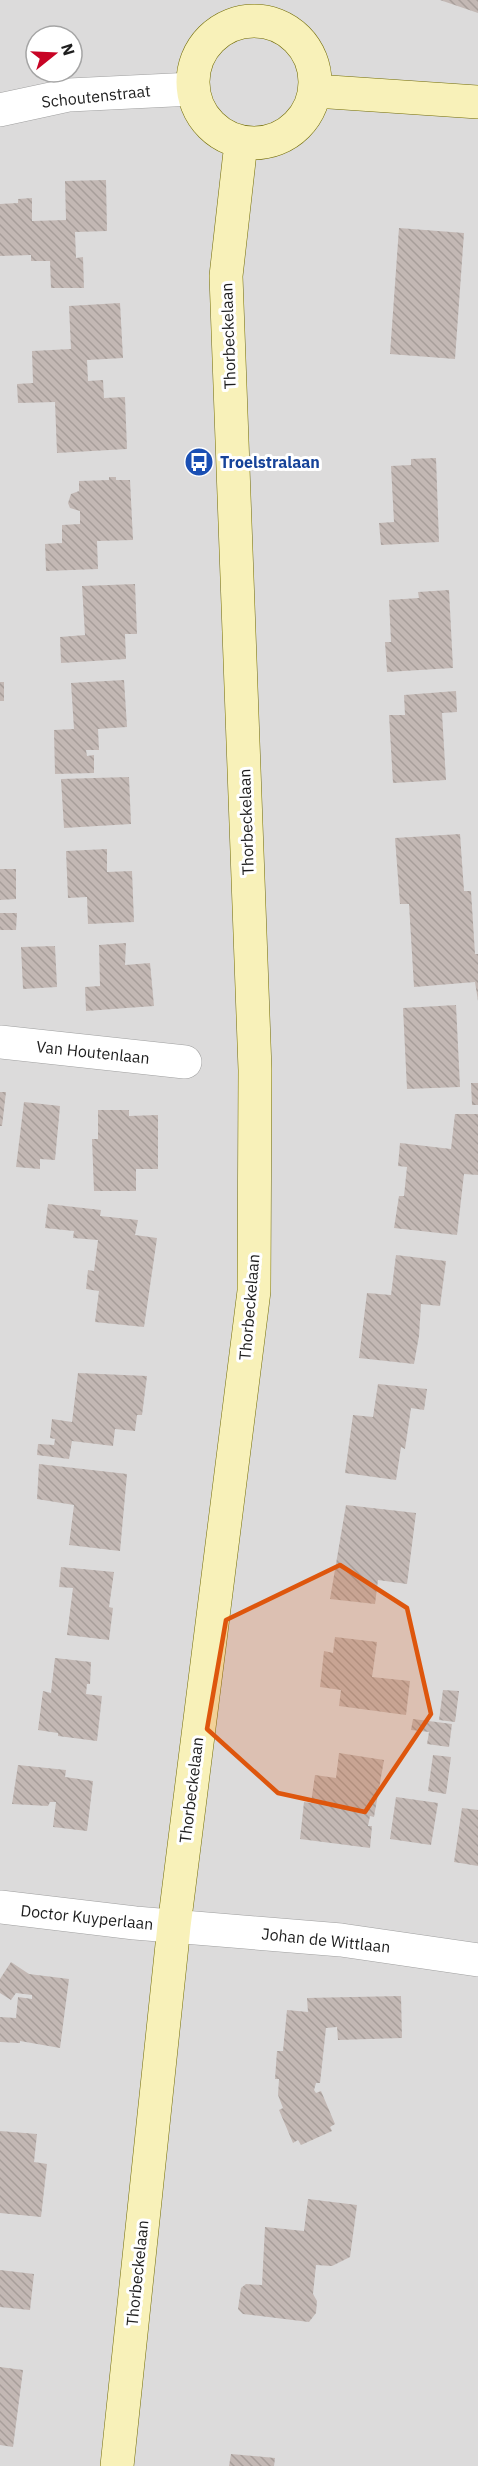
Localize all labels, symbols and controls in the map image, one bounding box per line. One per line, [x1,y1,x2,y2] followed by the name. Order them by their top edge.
[24,24,84,84] north arrow
[57,41,80,58] text: N
[40,80,152,112] street label: Schoutenstraat
[216,282,240,390] street label: Thorbeckelaan
[183,446,215,478] bus stop icon: Troelstralaan
[220,452,320,472] place label: Troelstralaan
[234,768,258,876] street label: Thorbeckelaan
[35,1036,151,1068] street label: Van Houtenlaan
[234,1253,264,1361] street label: Thorbeckelaan
[175,1736,207,1844] street label: Thorbeckelaan
[20,1900,154,1934] street label: Doctor Kuyperlaan
[261,1923,391,1957] street label: Johan de Wittlaan
[121,2219,153,2327] street label: Thorbeckelaan

